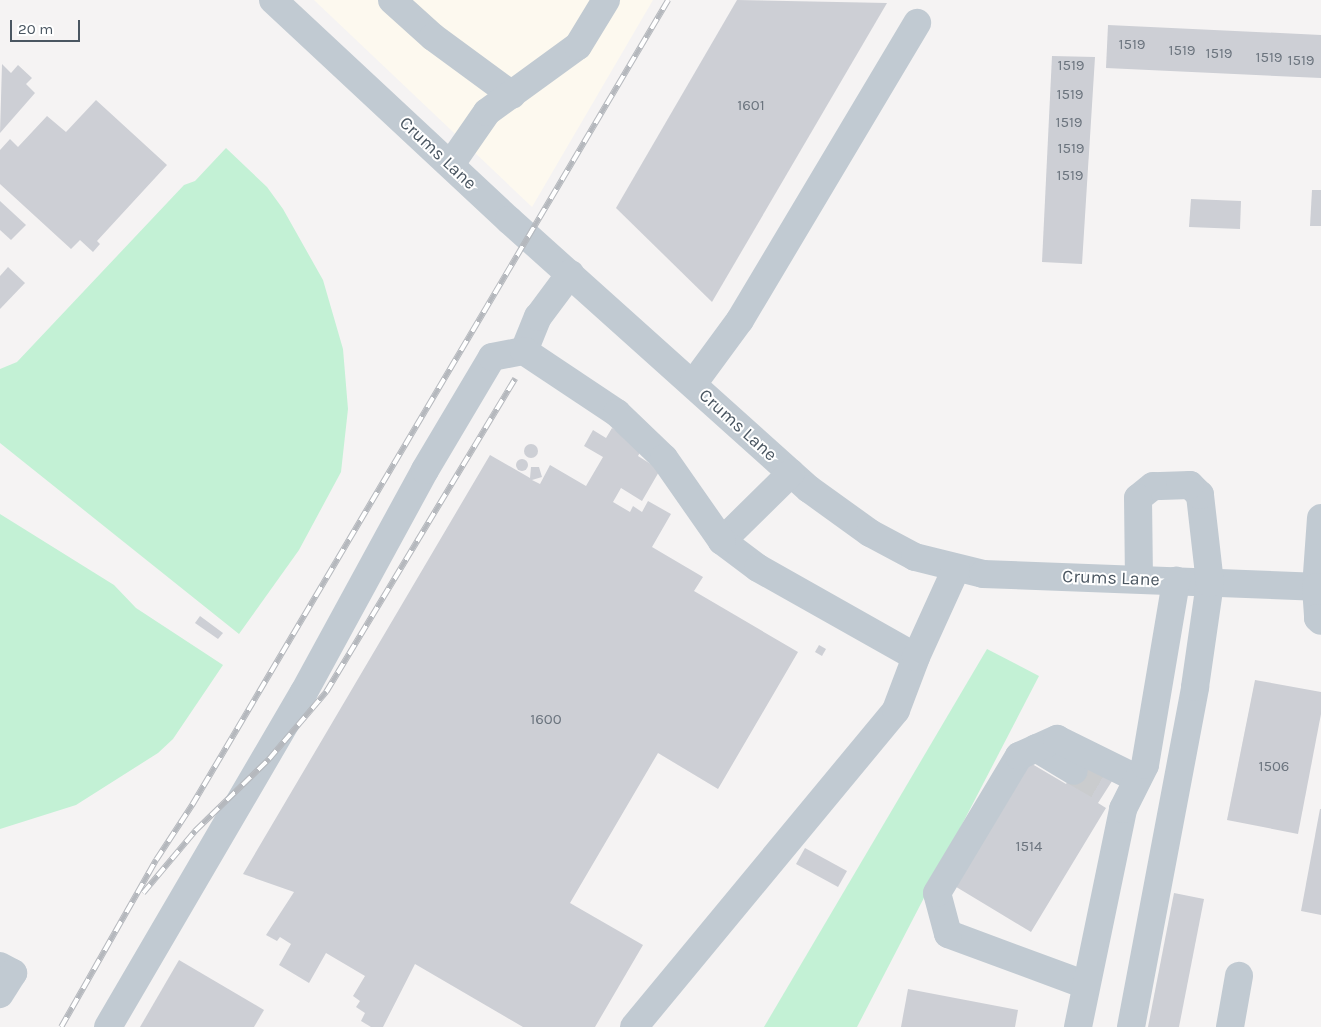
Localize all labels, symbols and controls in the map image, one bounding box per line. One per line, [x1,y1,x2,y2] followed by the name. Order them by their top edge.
[12,10,82,42] scale bar
[18,20,53,38] text: 20 m
[1118,36,1146,54] house number: 1519
[1168,42,1196,60] house number: 1519
[1205,45,1233,63] house number: 1519
[1255,49,1283,67] house number: 1519
[1287,52,1315,70] house number: 1519
[1057,57,1085,75] house number: 1519
[1056,86,1084,104] house number: 1519
[737,97,765,115] house number: 1601
[395,112,481,194] street label: Crums Lane
[1055,114,1083,132] house number: 1519
[1057,140,1085,158] house number: 1519
[1056,167,1084,185] house number: 1519
[695,384,781,466] street label: Crums Lane
[1062,566,1160,590] street label: Crums Lane
[530,711,562,729] house number: 1600
[1259,758,1289,776] house number: 1506
[1016,838,1042,856] house number: 1514

